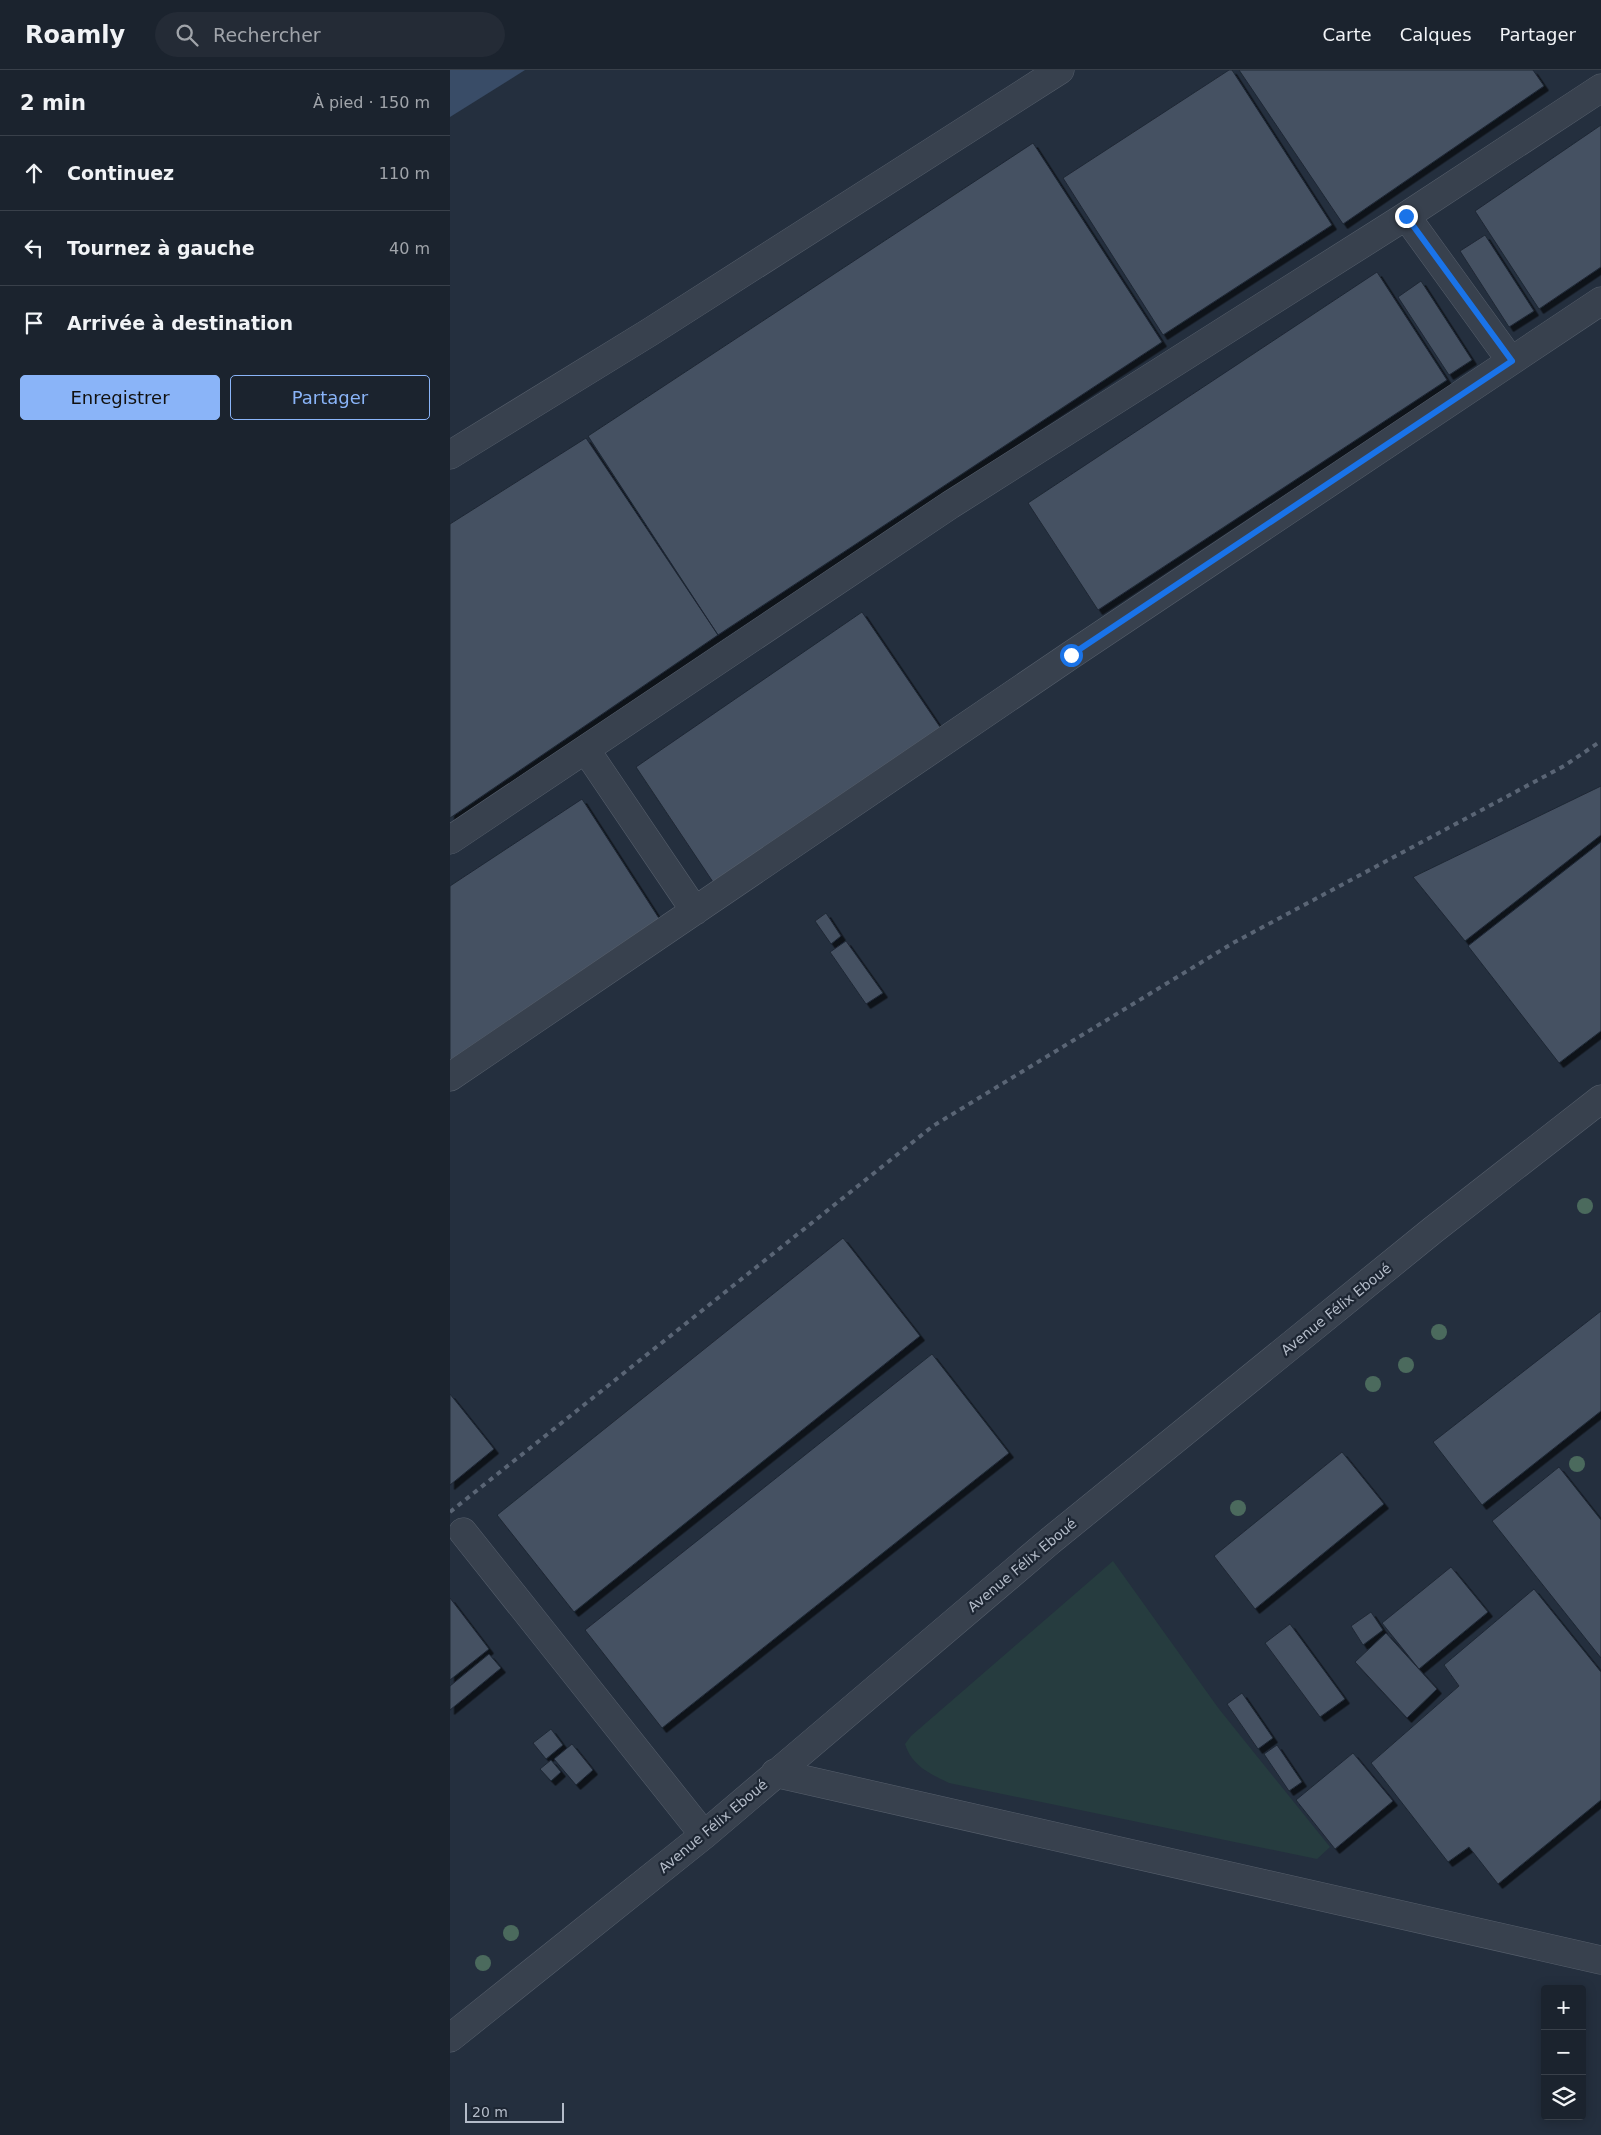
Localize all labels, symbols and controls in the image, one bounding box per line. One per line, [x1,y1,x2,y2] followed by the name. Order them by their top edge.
[155,12,505,57] search box
[25,21,125,49] text: Roamly
[173,21,201,49] icon: search
[213,24,321,46] text: Rechercher
[1323,24,1372,45] text: Carte
[1400,24,1472,45] text: Calques
[1500,24,1576,45] text: Partager
[20,91,86,115] text: 2 min
[313,93,430,112] text: À pied · 150 m
[20,159,48,187] icon: ahead
[67,162,174,184] text: Continuez
[379,164,430,183] text: 110 m
[1395,205,1418,228] route end
[20,234,48,262] icon: left
[67,237,255,259] text: Tournez à gauche
[389,239,430,258] text: 40 m
[20,309,48,337] icon: arrive
[67,312,293,334] text: Arrivée à destination
[20,375,220,420] button: Enregistrer
[230,375,430,420] button: Partager
[1060,644,1083,667] route start
[1278,1260,1394,1358] street label: Avenue Félix Eboué
[965,1515,1079,1615] street label: Avenue Félix Eboué
[656,1776,770,1876] street label: Avenue Félix Eboué
[1541,1985,1586,2120] map controls
[1541,1985,1586,2030] button: +
[1541,2030,1586,2075] button: −
[1541,2075,1586,2120] button: layers
[465,2100,564,2123] scale bar
[472,2104,508,2120] text: 20 m

